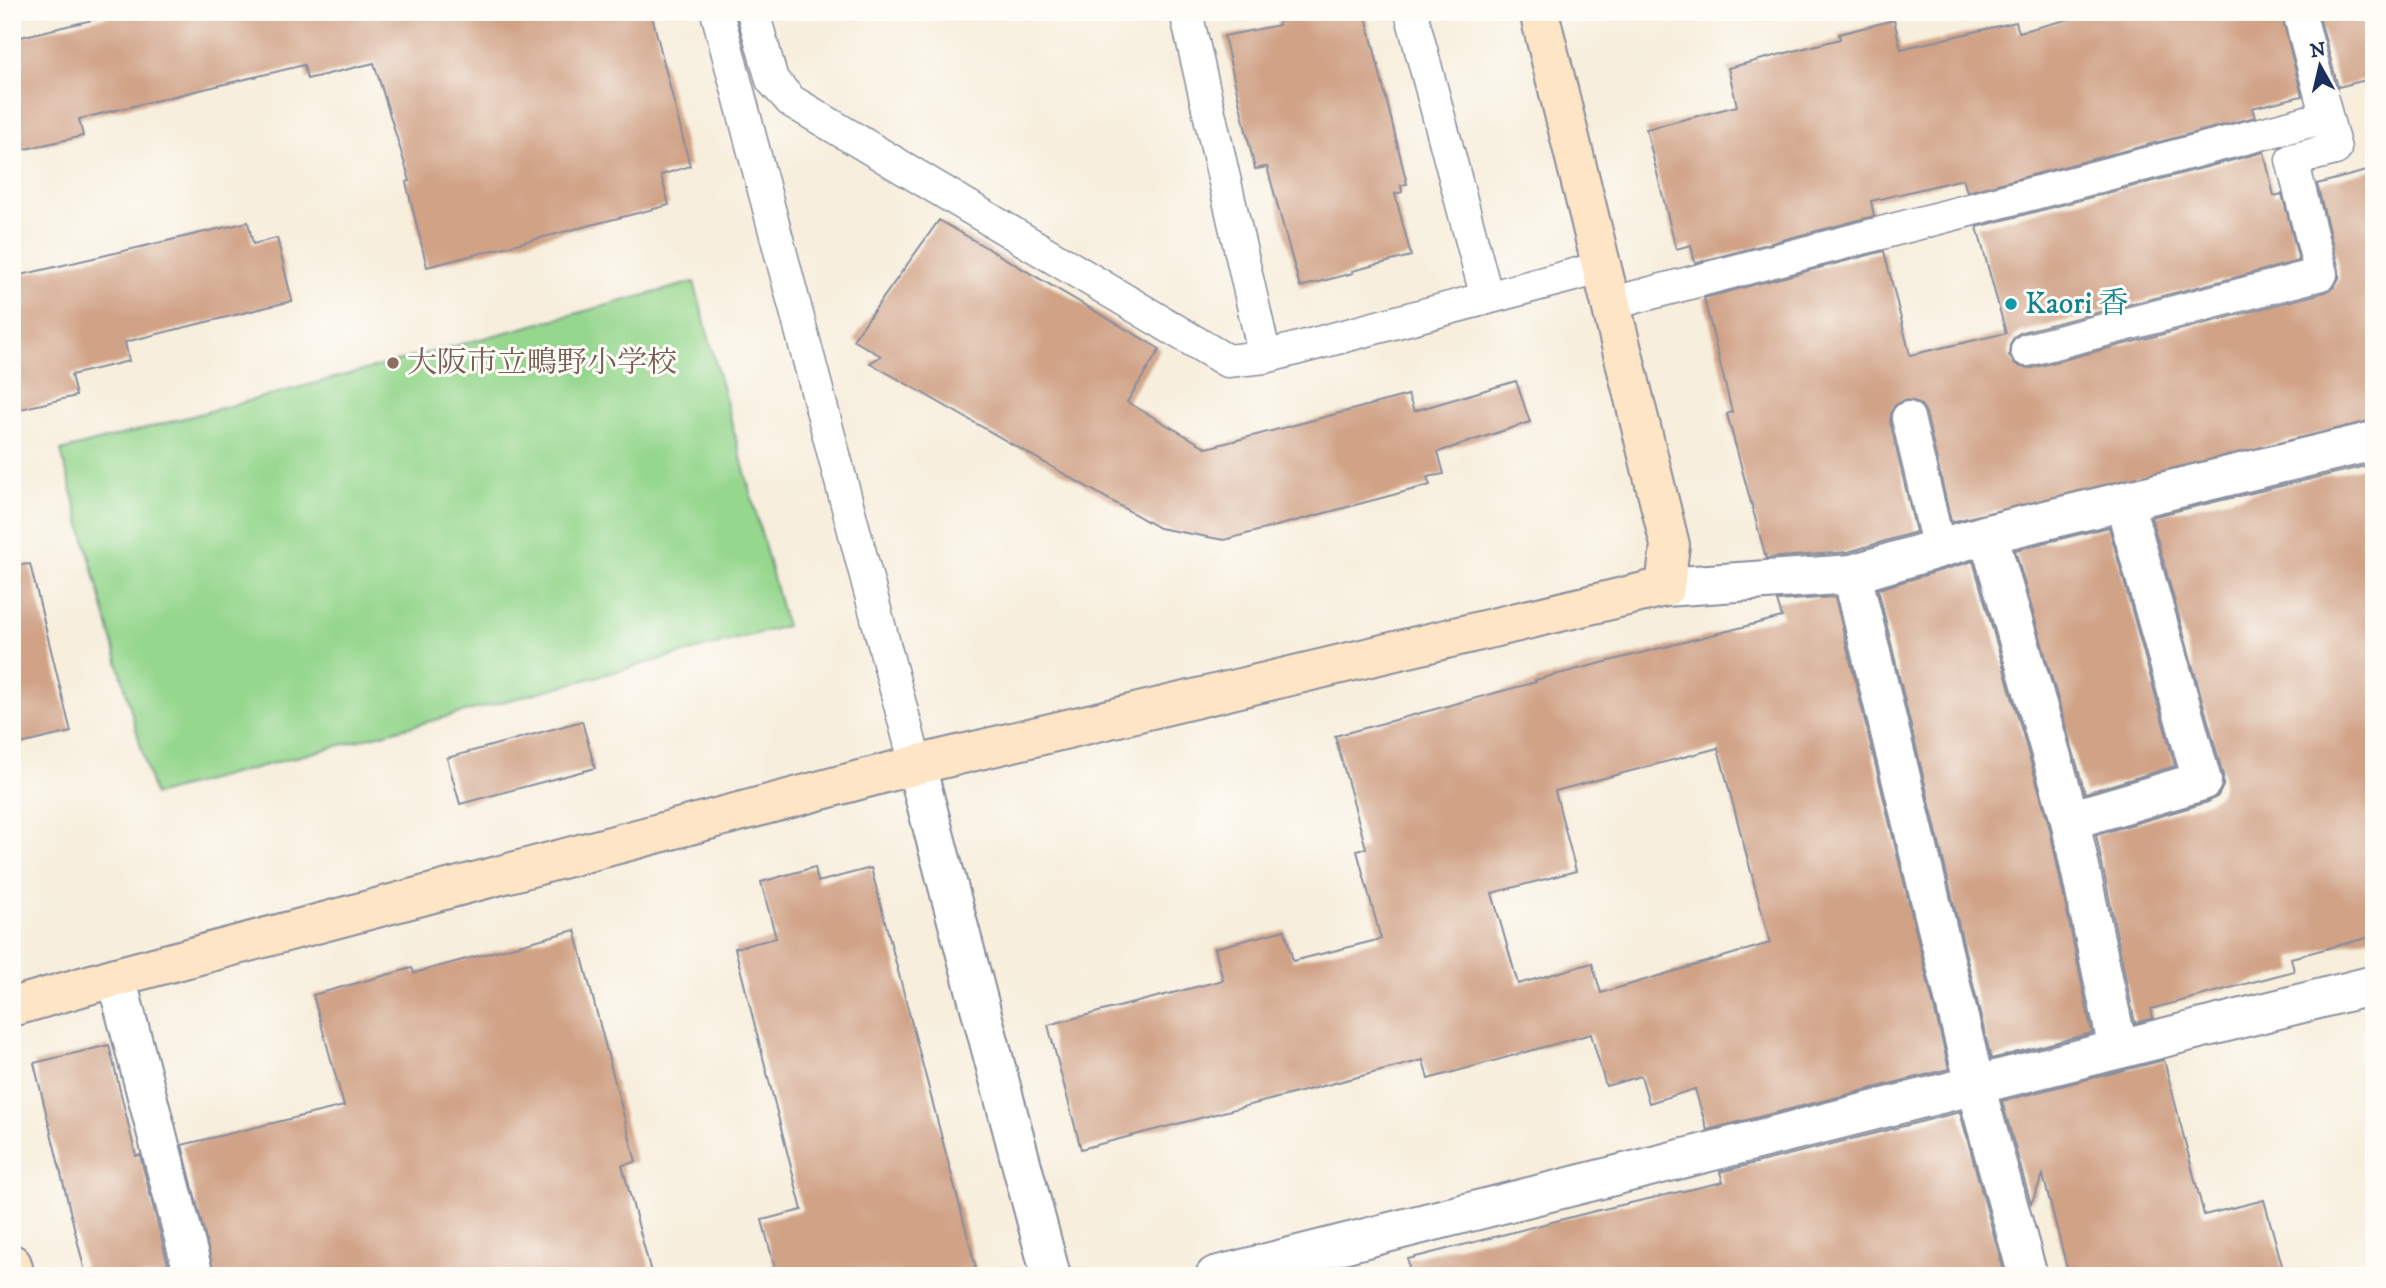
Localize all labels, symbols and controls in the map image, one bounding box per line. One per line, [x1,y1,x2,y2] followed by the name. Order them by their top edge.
[2284,32,2354,102] north arrow
[2309,38,2328,63] text: N
[2025,286,2129,323] place label: Kaori 香
[2003,296,2019,312] marker: Kaori 香
[407,345,677,382] place label: 大阪市立鴫野小学校
[385,355,401,371] marker: 大阪市立鴫野小学校

